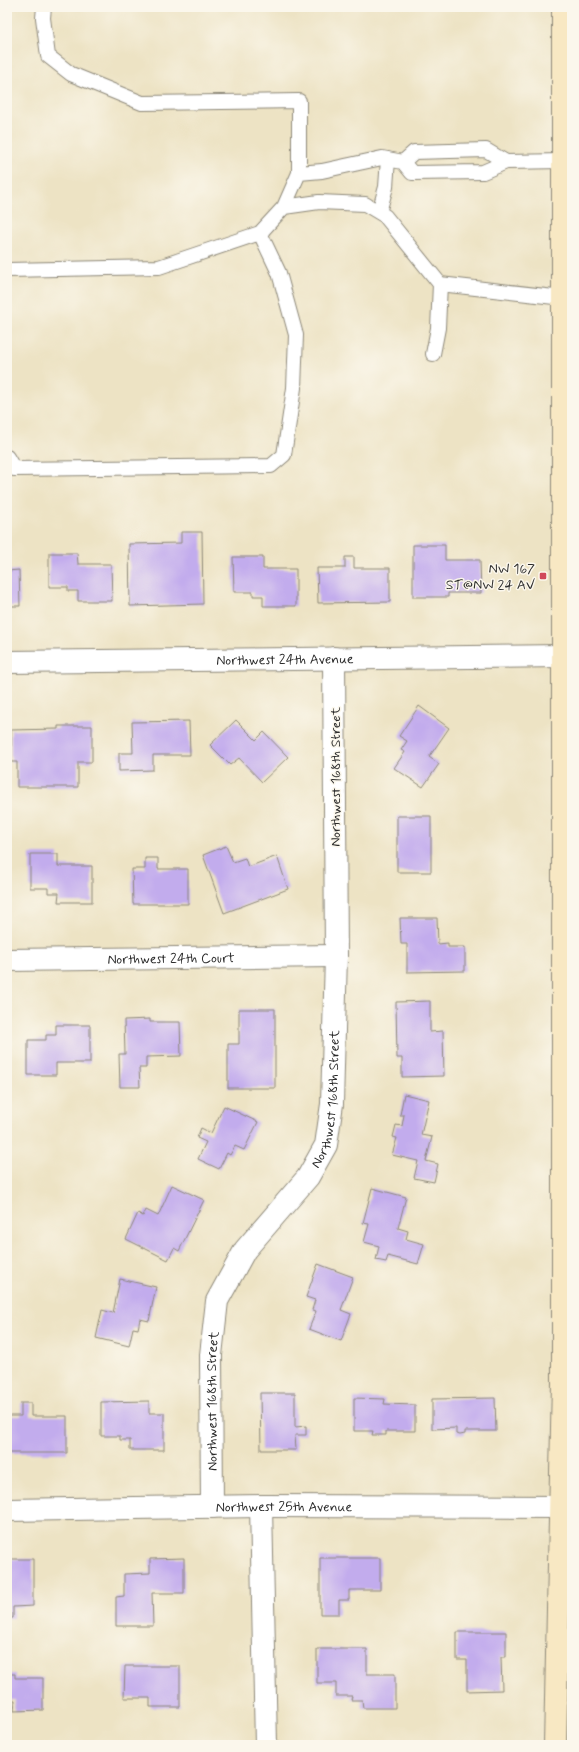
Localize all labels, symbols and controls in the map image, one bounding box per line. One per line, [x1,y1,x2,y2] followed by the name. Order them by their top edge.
[446,560,535,594] place label: NW 167 ST@NW 24 AV
[538,571,548,581] marker: NW 167 ST@NW 24 AV
[216,650,354,670] street label: Northwest 24th Avenue
[327,706,345,847] street label: Northwest 168th Street
[107,949,235,969] street label: Northwest 24th Court
[307,1029,344,1171] street label: Northwest 168th Street
[203,1330,224,1471] street label: Northwest 168th Street
[216,1498,352,1517] street label: Northwest 25th Avenue

